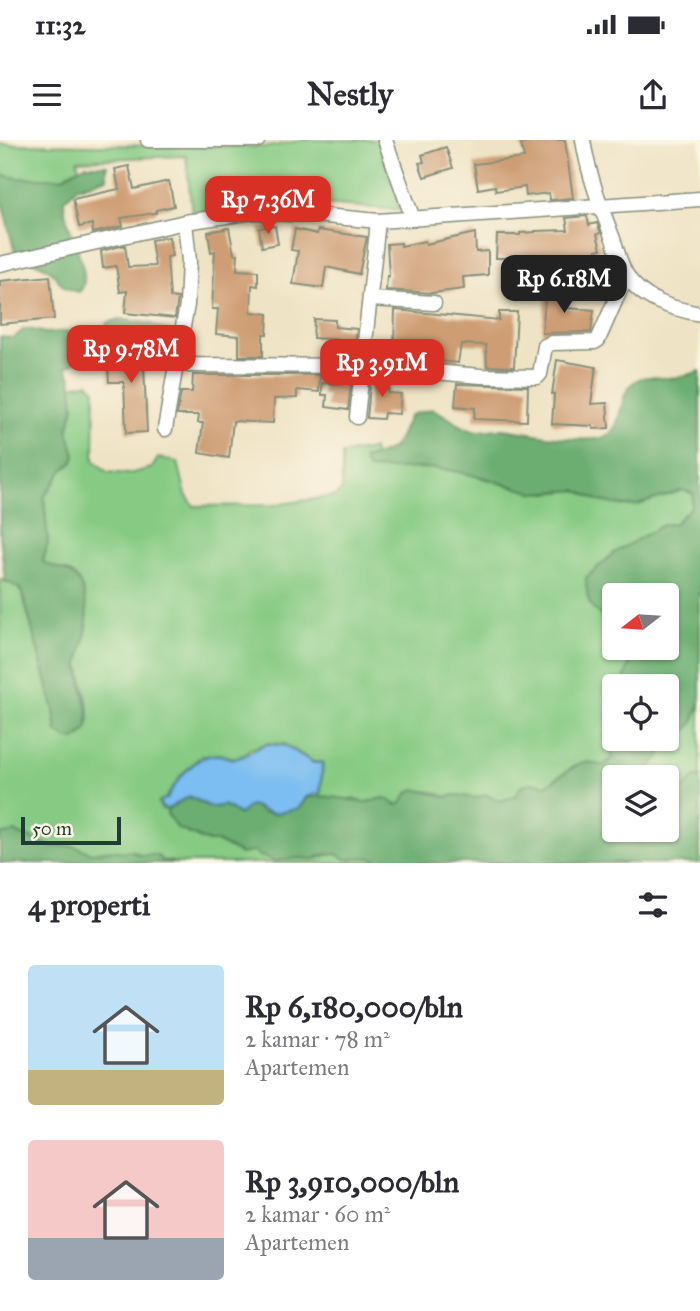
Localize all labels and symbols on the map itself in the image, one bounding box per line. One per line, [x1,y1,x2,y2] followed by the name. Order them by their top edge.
[196,176,340,236] pin: Rp 7.36M
[492,256,636,315] pin: Rp 6.18M
[59,326,203,385] pin: Rp 9.78M
[310,340,454,399] pin: Rp 3.91M
[602,583,679,660] north arrow
[21,814,121,846] scale bar

